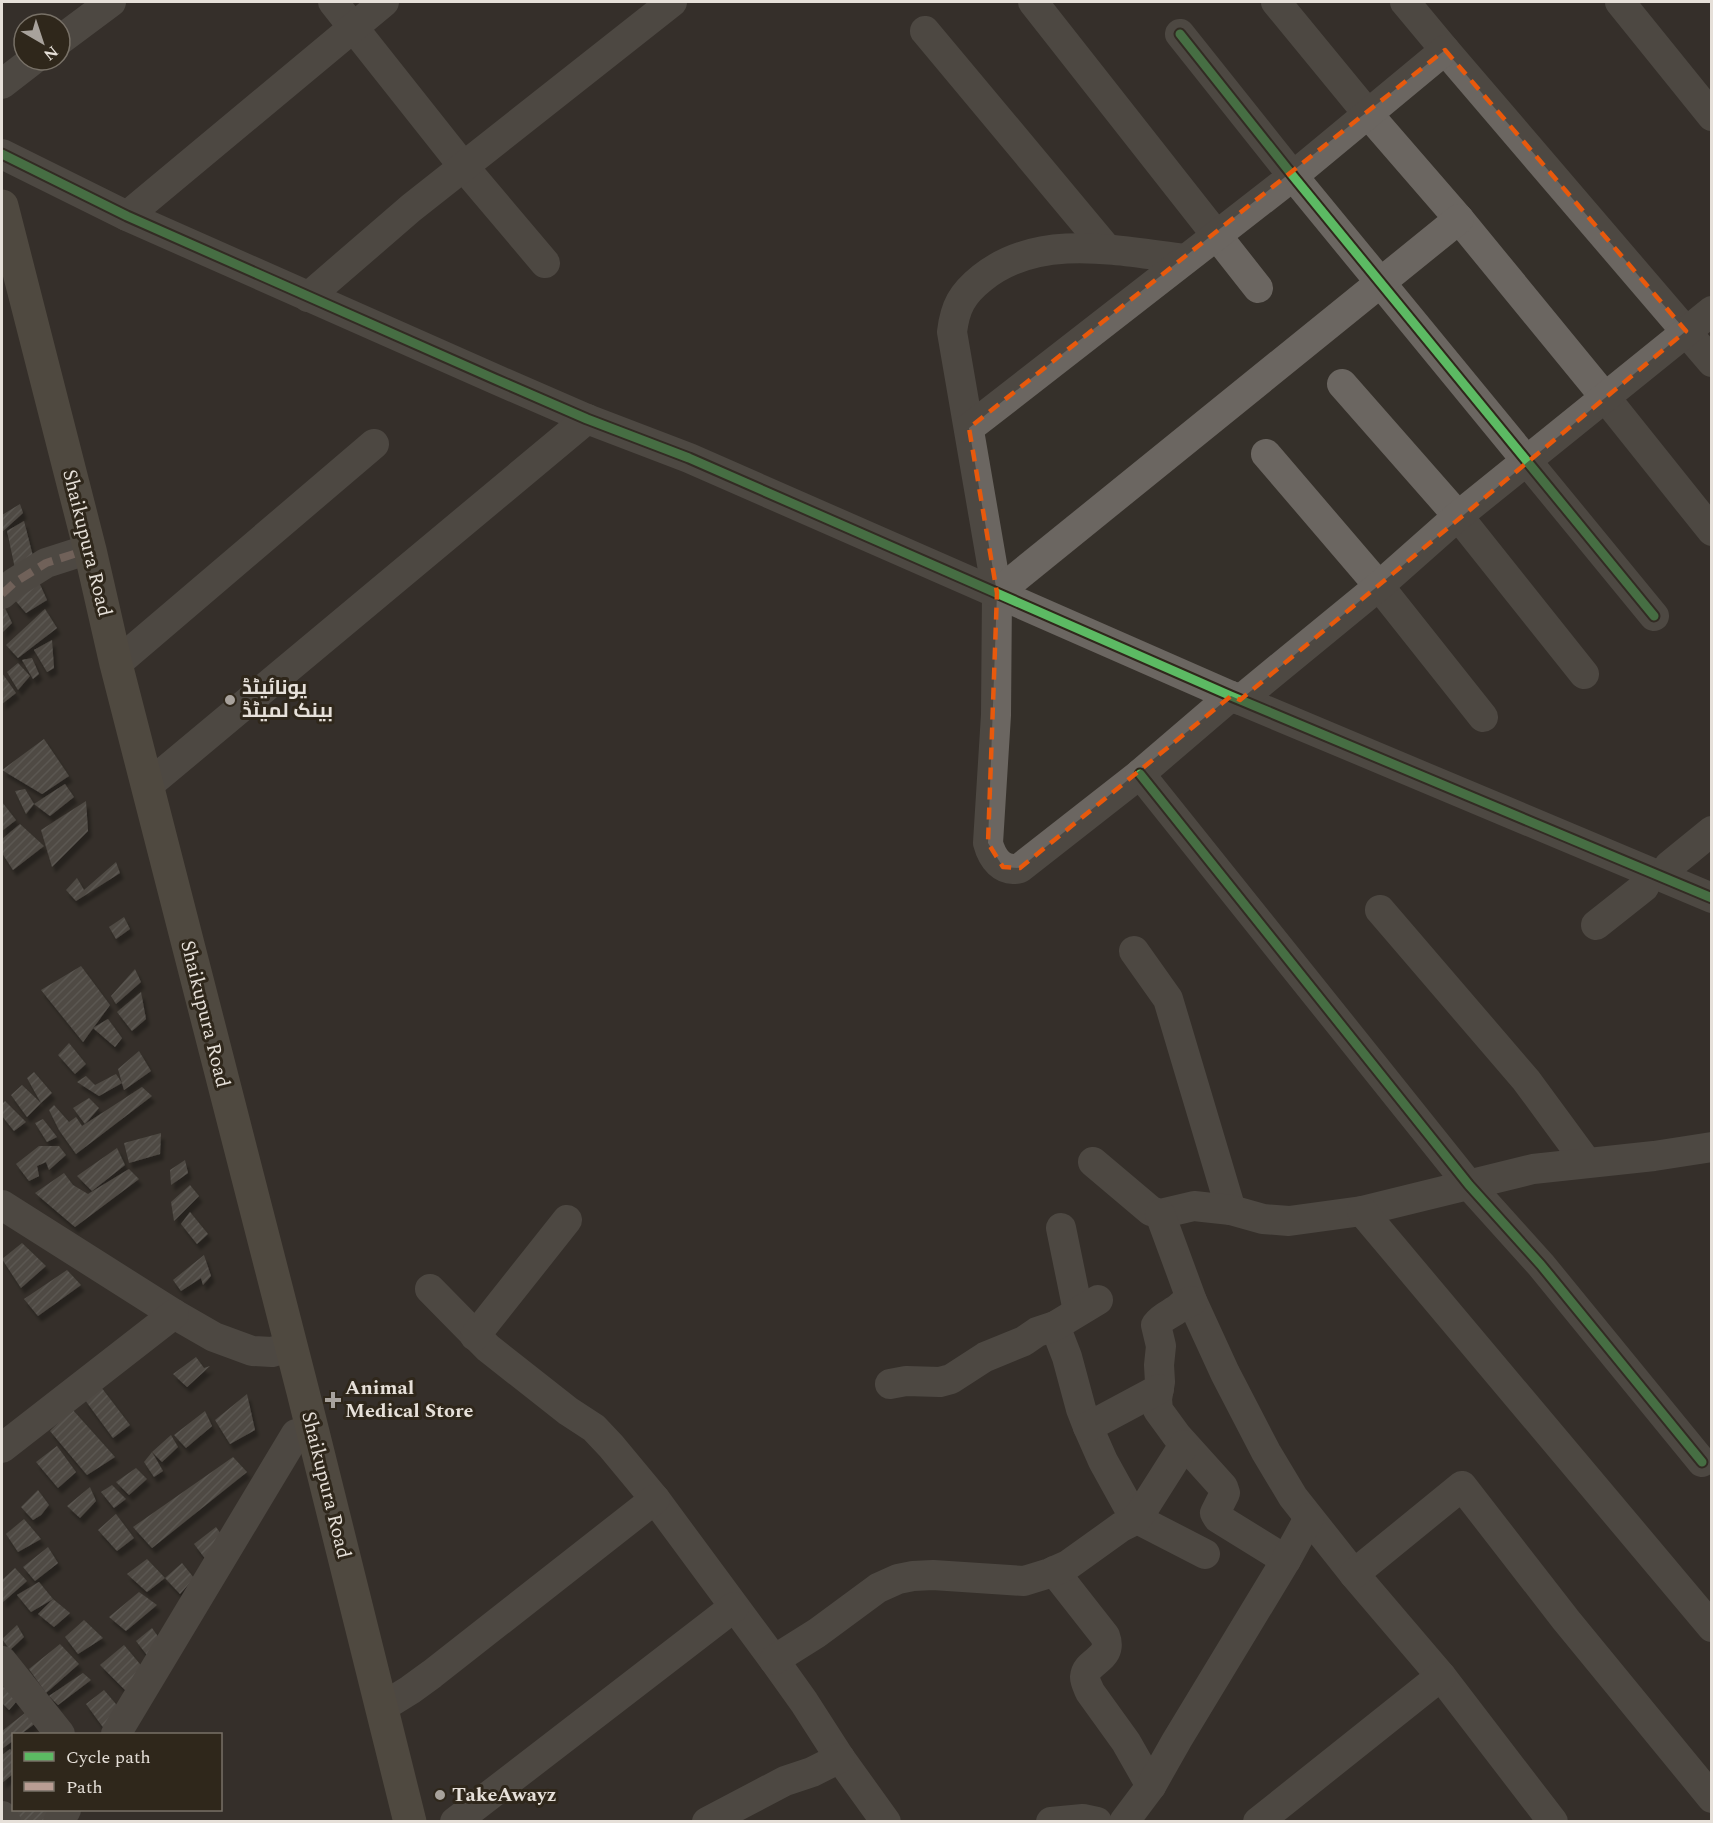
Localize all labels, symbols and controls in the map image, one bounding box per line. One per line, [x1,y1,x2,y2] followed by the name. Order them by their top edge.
[12,12,72,72] north arrow
[38,39,63,66] text: N
[54,466,120,620] street label: Shaikupura Road
[242,673,333,726] place label: یونائیٹڈ بینک لمیٹڈ
[223,693,237,707] marker: یونائیٹڈ بینک لمیٹڈ
[172,937,238,1091] street label: Shaikupura Road
[345,1373,473,1426] place label: Animal Medical Store
[326,1393,340,1407] marker: Animal Medical Store
[293,1408,359,1562] street label: Shaikupura Road
[12,1733,222,1811] legend
[66,1744,151,1771] text: Cycle path
[66,1774,103,1801] text: Path
[452,1780,556,1810] place label: TakeAwayz
[433,1788,447,1802] marker: TakeAwayz

